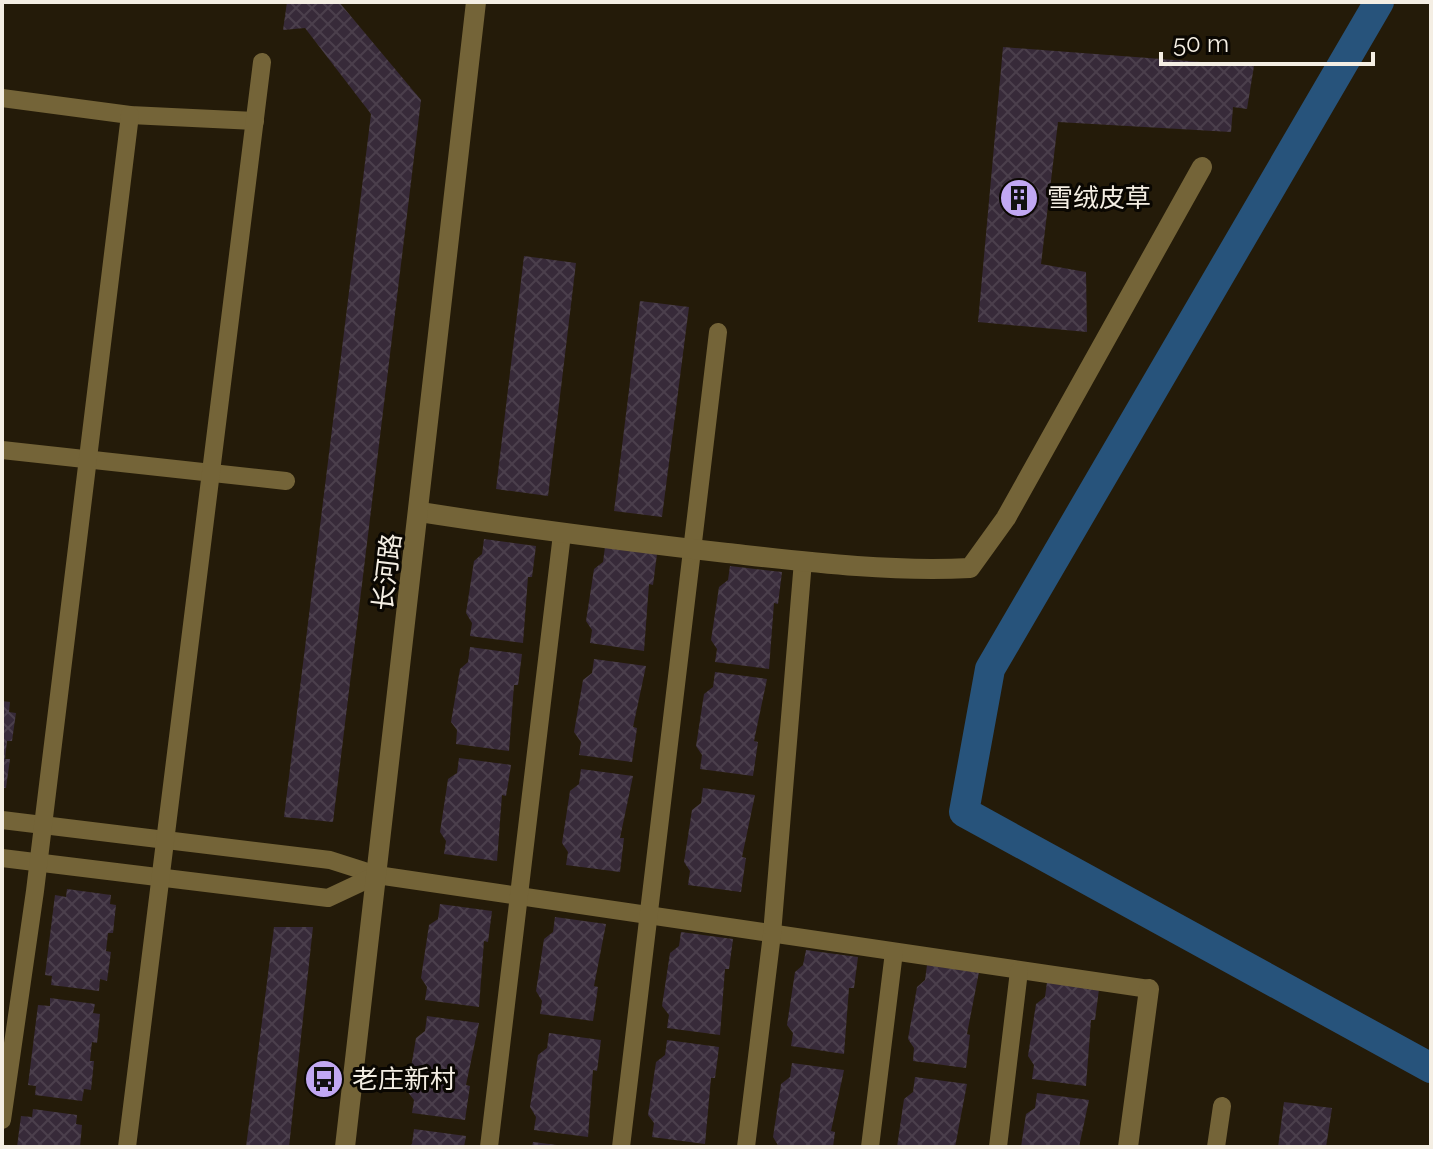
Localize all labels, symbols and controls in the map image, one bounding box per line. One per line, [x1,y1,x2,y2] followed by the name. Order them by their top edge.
[1161,16,1373,66] scale bar
[1173,29,1229,58] text: 50 m
[998,177,1040,219] building icon: 雪绒皮草
[1047,183,1151,213] place label: 雪绒皮草
[367,531,407,613] street label: 长河路
[303,1058,345,1100] bus stop icon: 老庄新村
[352,1064,456,1094] place label: 老庄新村

